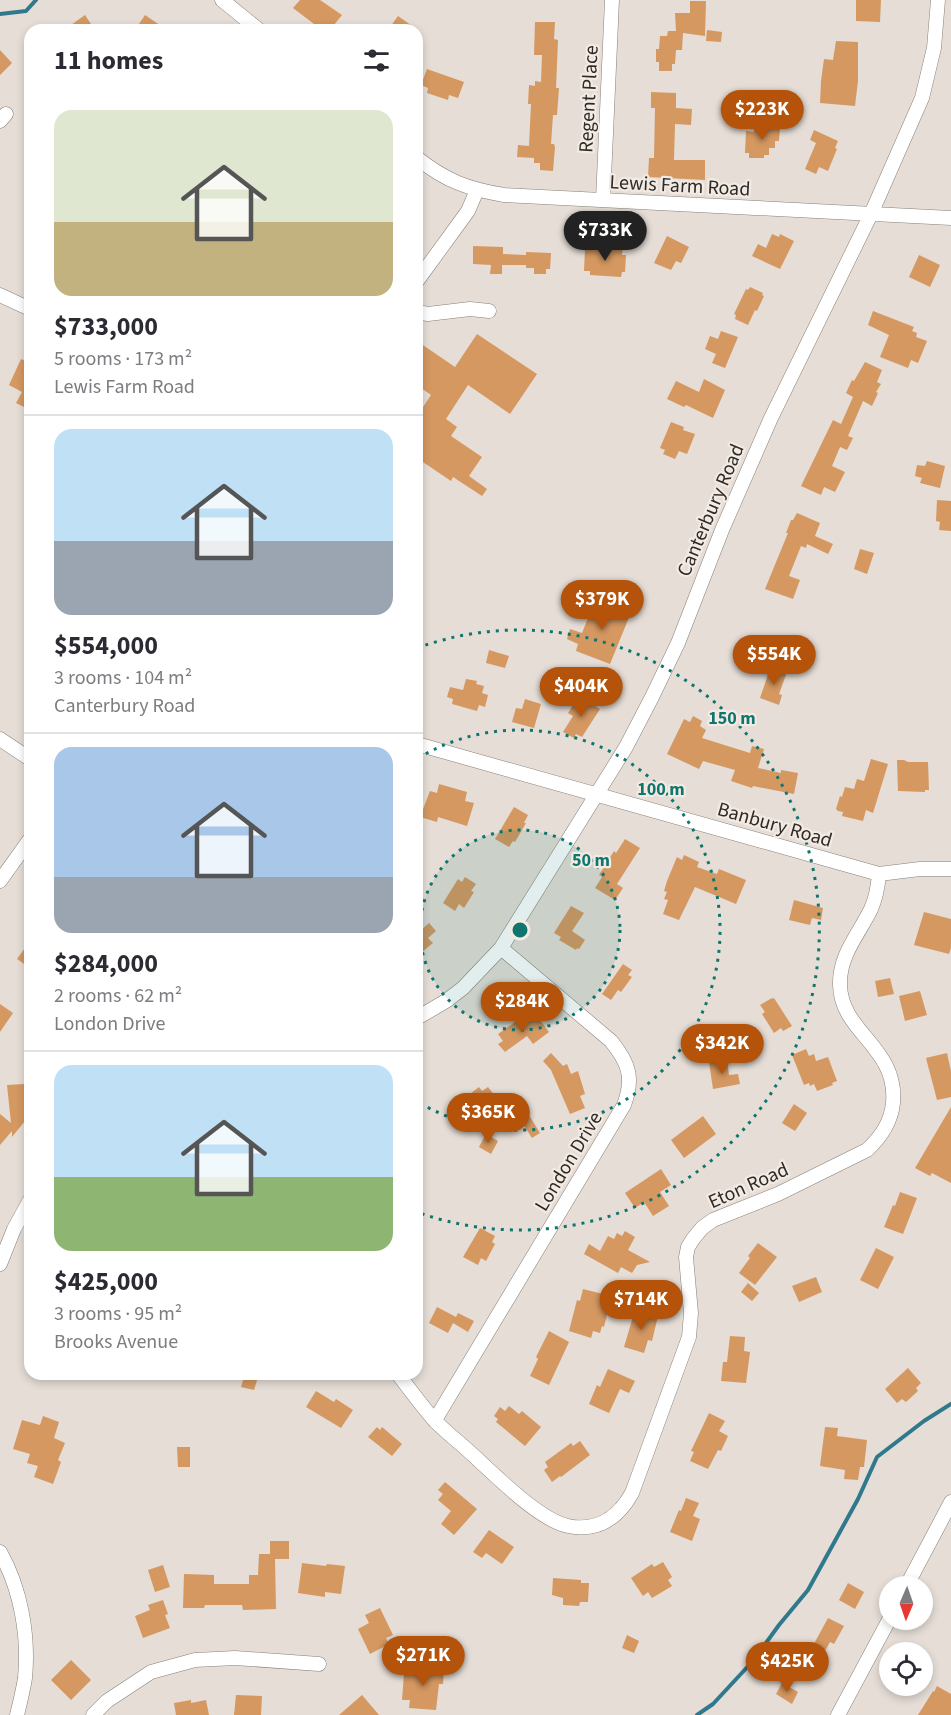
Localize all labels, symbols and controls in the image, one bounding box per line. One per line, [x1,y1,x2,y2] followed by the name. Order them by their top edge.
[54,42,163,79] text: 11 homes
[360,44,393,77] icon: filters
[572,45,606,153] street label: Regent Place
[720,90,804,141] pin: $223K
[735,95,789,123] text: $223K
[170,149,278,257] icon: home
[609,168,751,204] street label: Lewis Farm Road
[563,211,647,262] pin: $733K
[578,216,632,244] text: $733K
[54,308,158,345] text: $733,000
[54,345,192,373] text: 5 rooms · 173 m²
[54,373,195,401] text: Lewis Farm Road
[670,440,751,581] street label: Canterbury Road
[170,468,278,576] icon: home
[560,580,644,631] pin: $379K
[575,585,629,613] text: $379K
[54,627,158,664] text: $554,000
[732,635,816,686] pin: $554K
[747,640,801,668] text: $554K
[54,664,192,692] text: 3 rooms · 104 m²
[539,667,623,718] pin: $404K
[554,672,608,700] text: $404K
[54,692,195,720] text: Canterbury Road
[708,706,756,731] text: 150 m
[637,777,685,802] text: 100 m
[170,786,278,894] icon: home
[714,795,836,855] street label: Banbury Road
[572,848,610,873] text: 50 m
[510,920,530,940] centre of rings
[54,945,158,982] text: $284,000
[54,982,182,1010] text: 2 rooms · 62 m²
[480,982,564,1033] pin: $284K
[495,987,549,1015] text: $284K
[54,1010,166,1038] text: London Drive
[680,1024,764,1075] pin: $342K
[695,1029,749,1057] text: $342K
[446,1093,530,1144] pin: $365K
[461,1098,515,1126] text: $365K
[170,1104,278,1212] icon: home
[528,1106,610,1217] street label: London Drive
[704,1156,793,1216] street label: Eton Road
[54,1263,158,1300] text: $425,000
[599,1280,683,1331] pin: $714K
[614,1285,668,1313] text: $714K
[54,1300,182,1328] text: 3 rooms · 95 m²
[54,1328,178,1356] text: Brooks Avenue
[879,1576,933,1630] north arrow
[879,1576,933,1696] map controls
[381,1636,465,1687] pin: $271K
[396,1641,450,1669] text: $271K
[745,1642,829,1693] pin: $425K
[879,1642,933,1696] button: locate
[760,1647,814,1675] text: $425K

